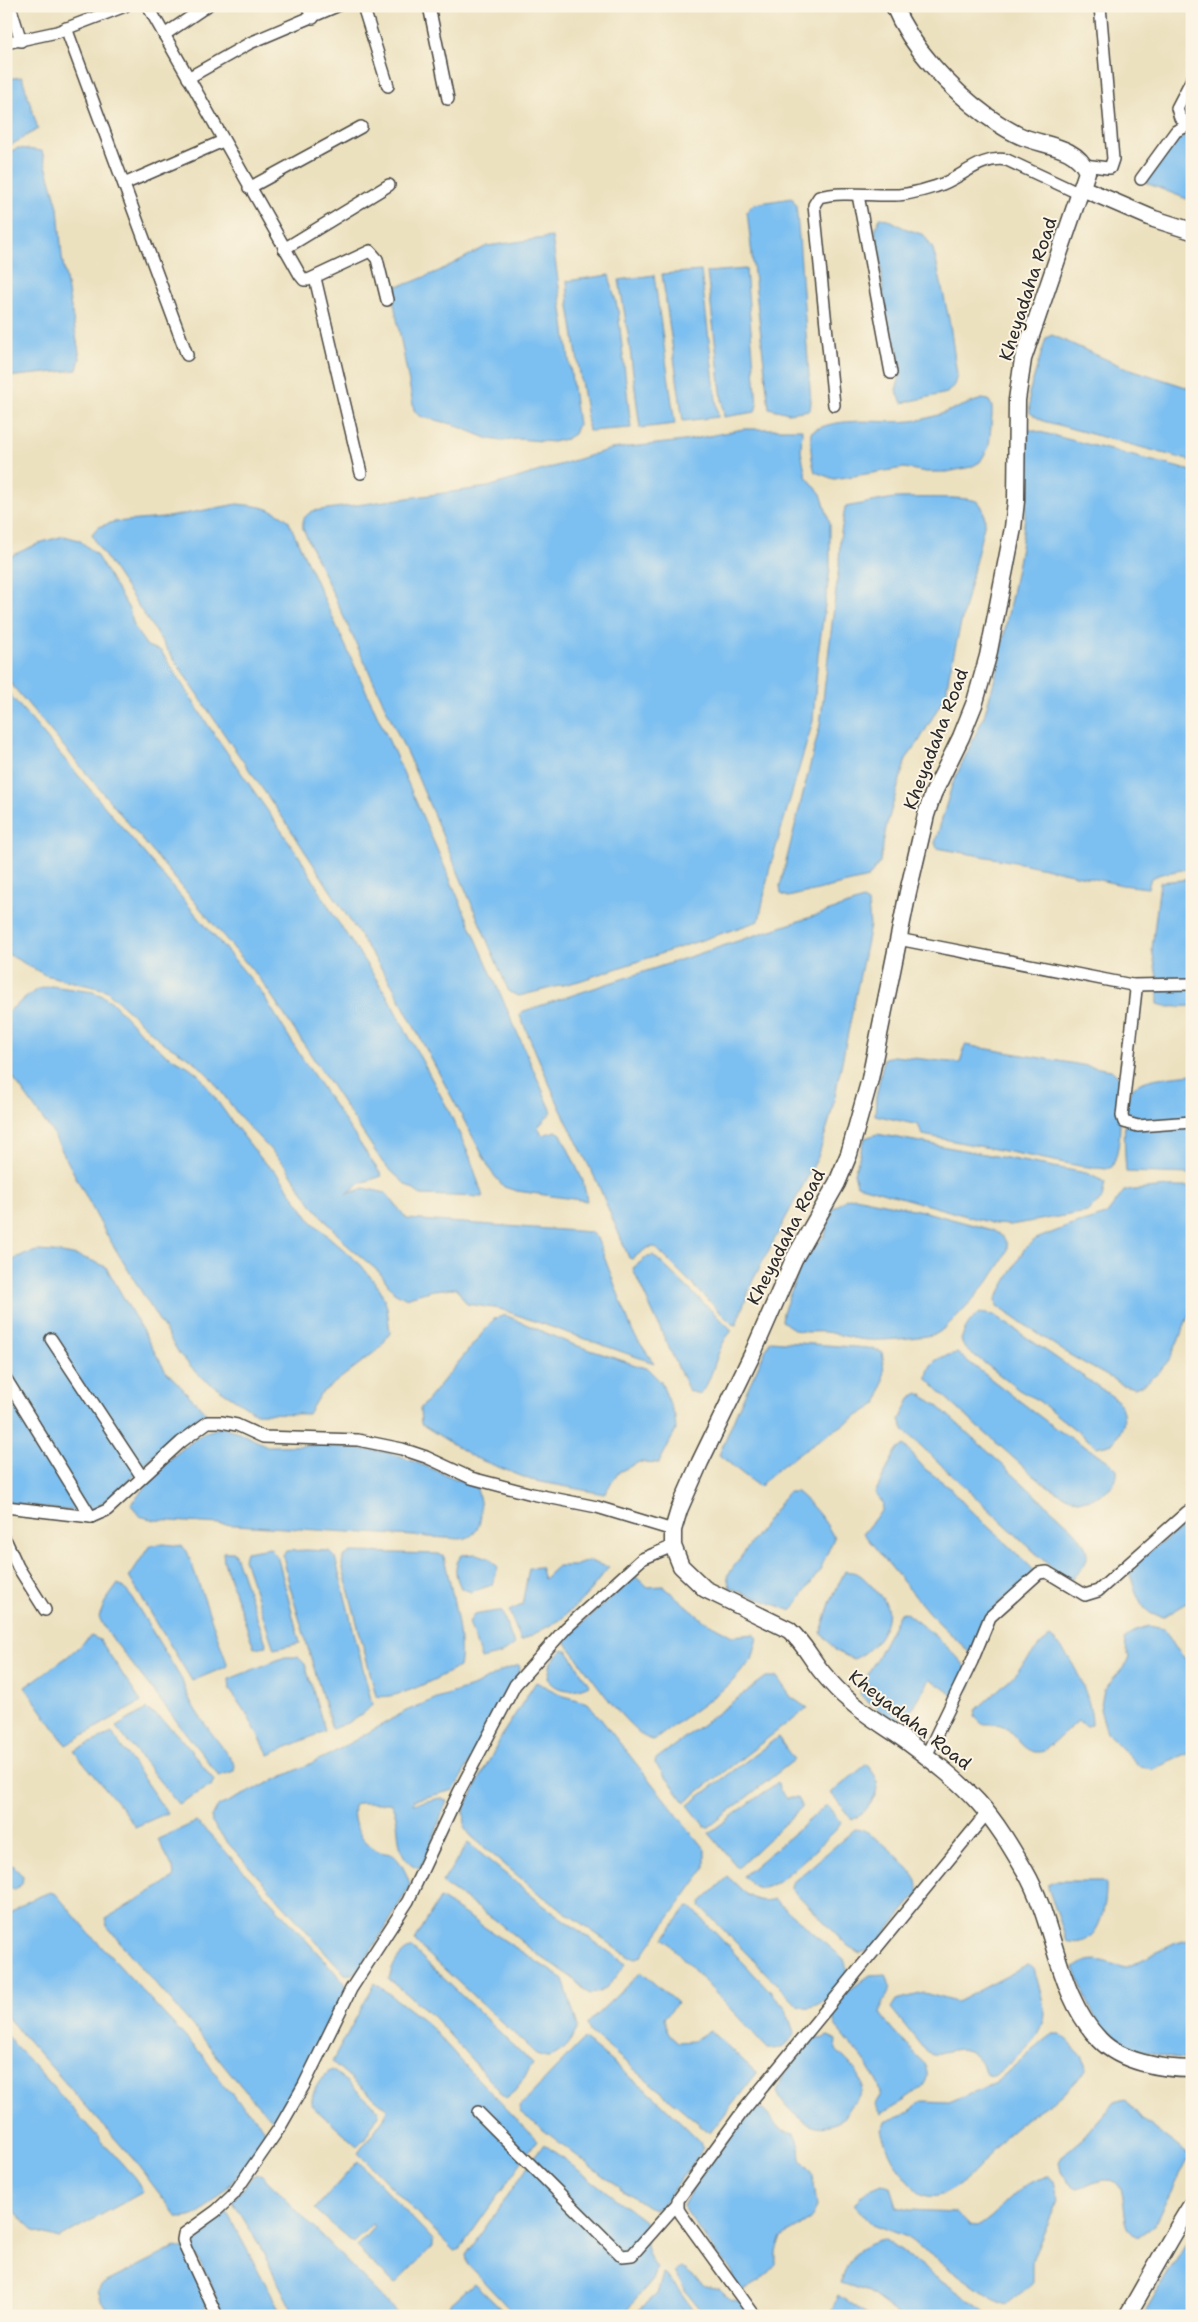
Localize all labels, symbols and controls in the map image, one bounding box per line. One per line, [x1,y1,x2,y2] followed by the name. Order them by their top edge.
[993,214,1063,364] street label: Kheyadaha Road
[898,665,974,813] street label: Kheyadaha Road
[741,1165,831,1309] street label: Kheyadaha Road
[844,1664,976,1776] street label: Kheyadaha Road

